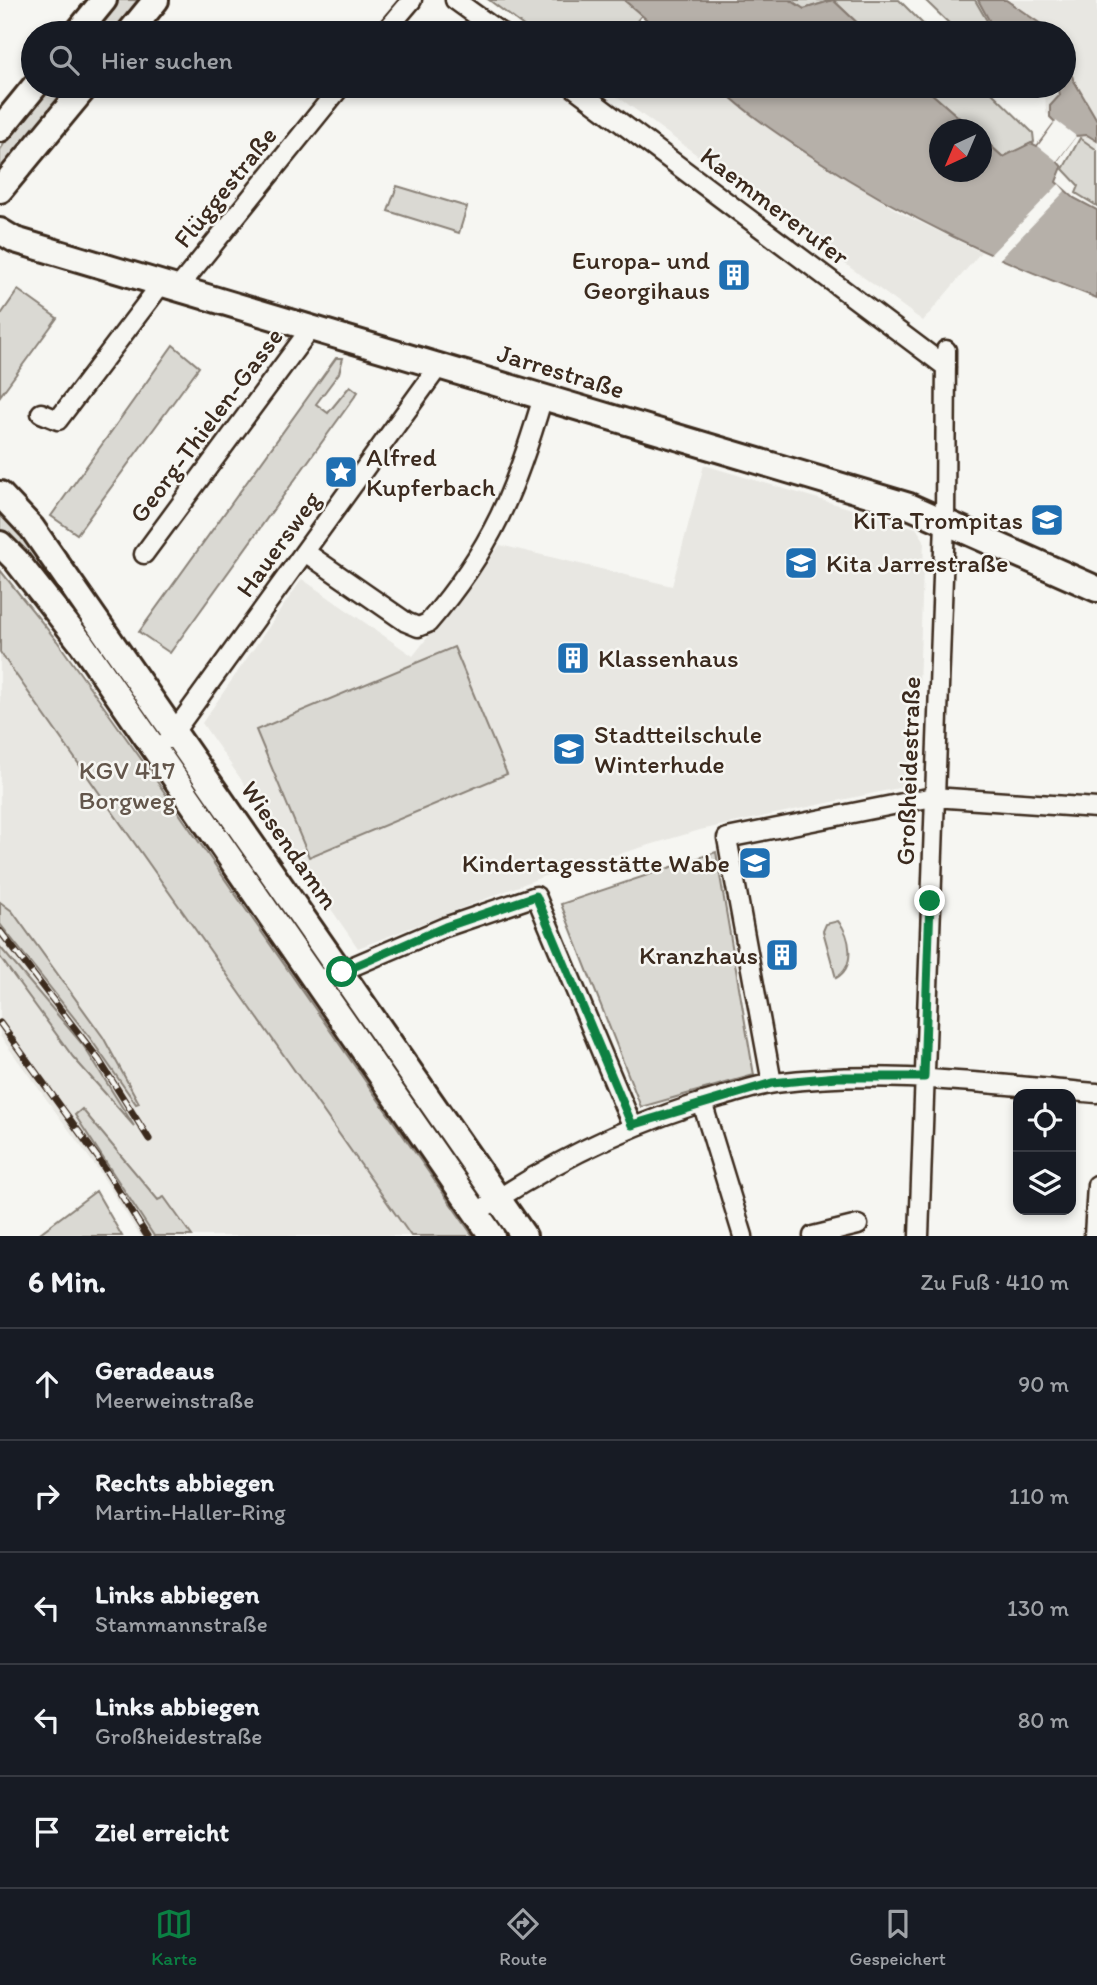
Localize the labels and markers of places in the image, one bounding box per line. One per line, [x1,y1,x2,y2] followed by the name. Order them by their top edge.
[572,244,711,306] place label: Europa- und Georgihaus
[715,256,753,294] building icon: Europa- und Georgihaus
[366,441,496,503] place label: Alfred Kupferbach
[322,453,360,491] place icon: Alfred Kupferbach
[1028,501,1066,539] school or university icon: KiTa Trompitas
[853,504,1023,536] place label: KiTa Trompitas
[782,544,820,582] school or university icon: Kita Jarrestraße
[826,547,1009,579] place label: Kita Jarrestraße
[554,639,592,677] building icon: Klassenhaus
[598,642,739,674] place label: Klassenhaus
[594,718,762,780] place label: Stadtteilschule Winterhude
[550,730,588,768] school or university icon: Stadtteilschule Winterhude
[736,844,774,882] school or university icon: Kindertagesstätte Wabe
[462,847,730,879] place label: Kindertagesstätte Wabe
[763,936,801,974] building icon: Kranzhaus
[639,939,758,971] place label: Kranzhaus

